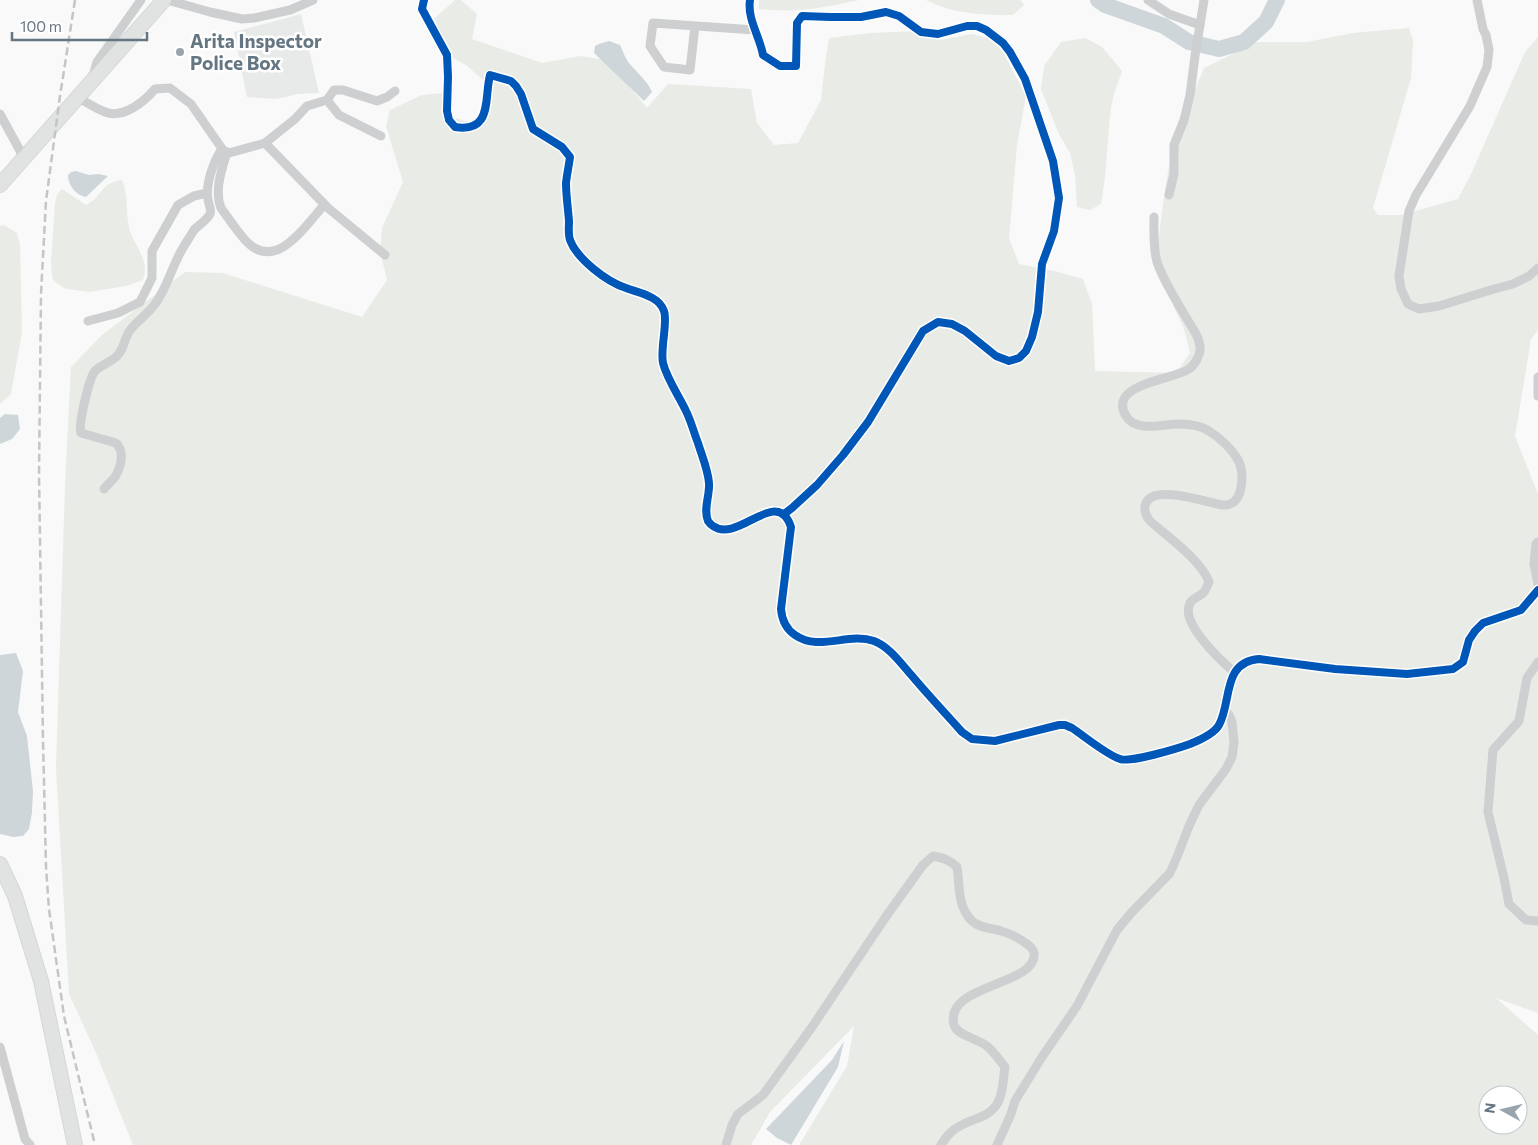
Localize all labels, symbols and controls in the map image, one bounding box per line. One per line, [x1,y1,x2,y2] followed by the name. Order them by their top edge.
[12,10,148,42] scale bar
[20,17,62,35] text: 100 m
[190,29,322,74] place label: Arita Inspector Police Box
[174,46,186,58] marker: Arita Inspector Police Box
[1478,1085,1528,1135] north arrow
[1480,1102,1499,1115] text: N

